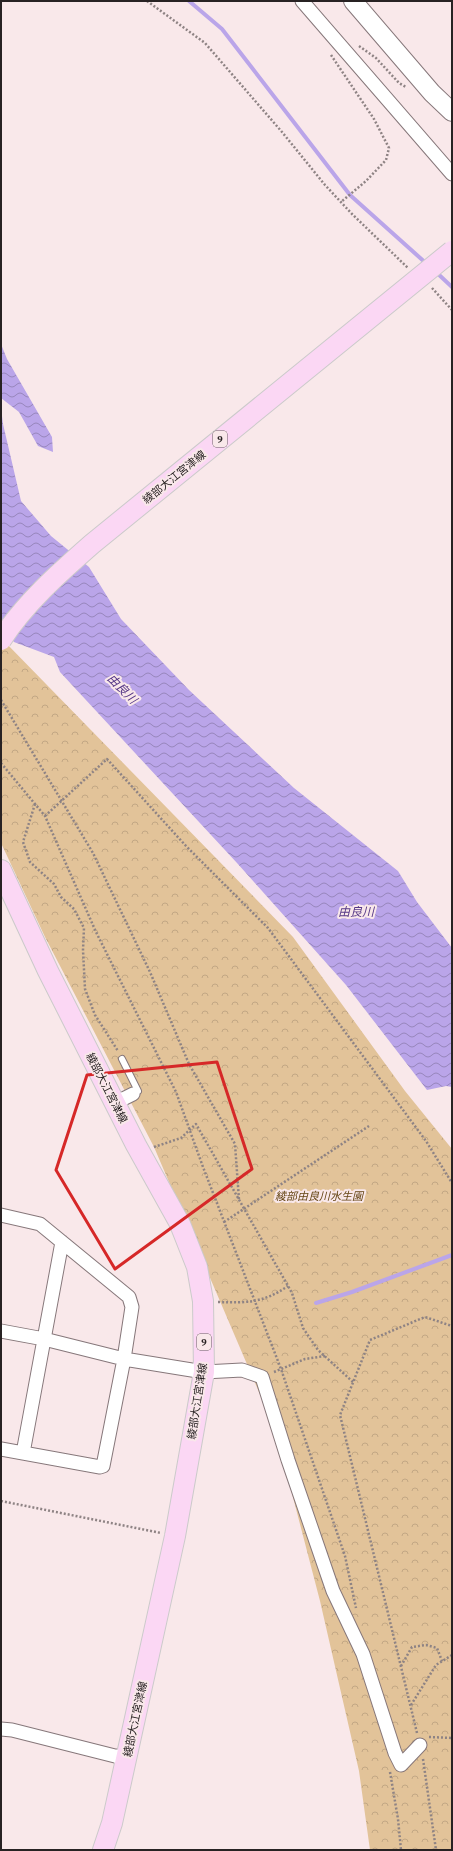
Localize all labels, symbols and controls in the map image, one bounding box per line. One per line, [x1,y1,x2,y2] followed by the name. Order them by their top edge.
[213,431,227,447] road number: 9
[140,447,209,507] street label: 綾部大江宮津線
[104,671,142,709] water label: 由良川
[338,904,376,920] water label: 由良川
[82,1051,131,1126] street label: 綾部大江宮津線
[275,1189,365,1204] park label: 綾部由良川水生園
[197,1334,211,1350] road number: 9
[184,1362,211,1440] street label: 綾部大江宮津線
[120,1680,151,1758] street label: 綾部大江宮津線

